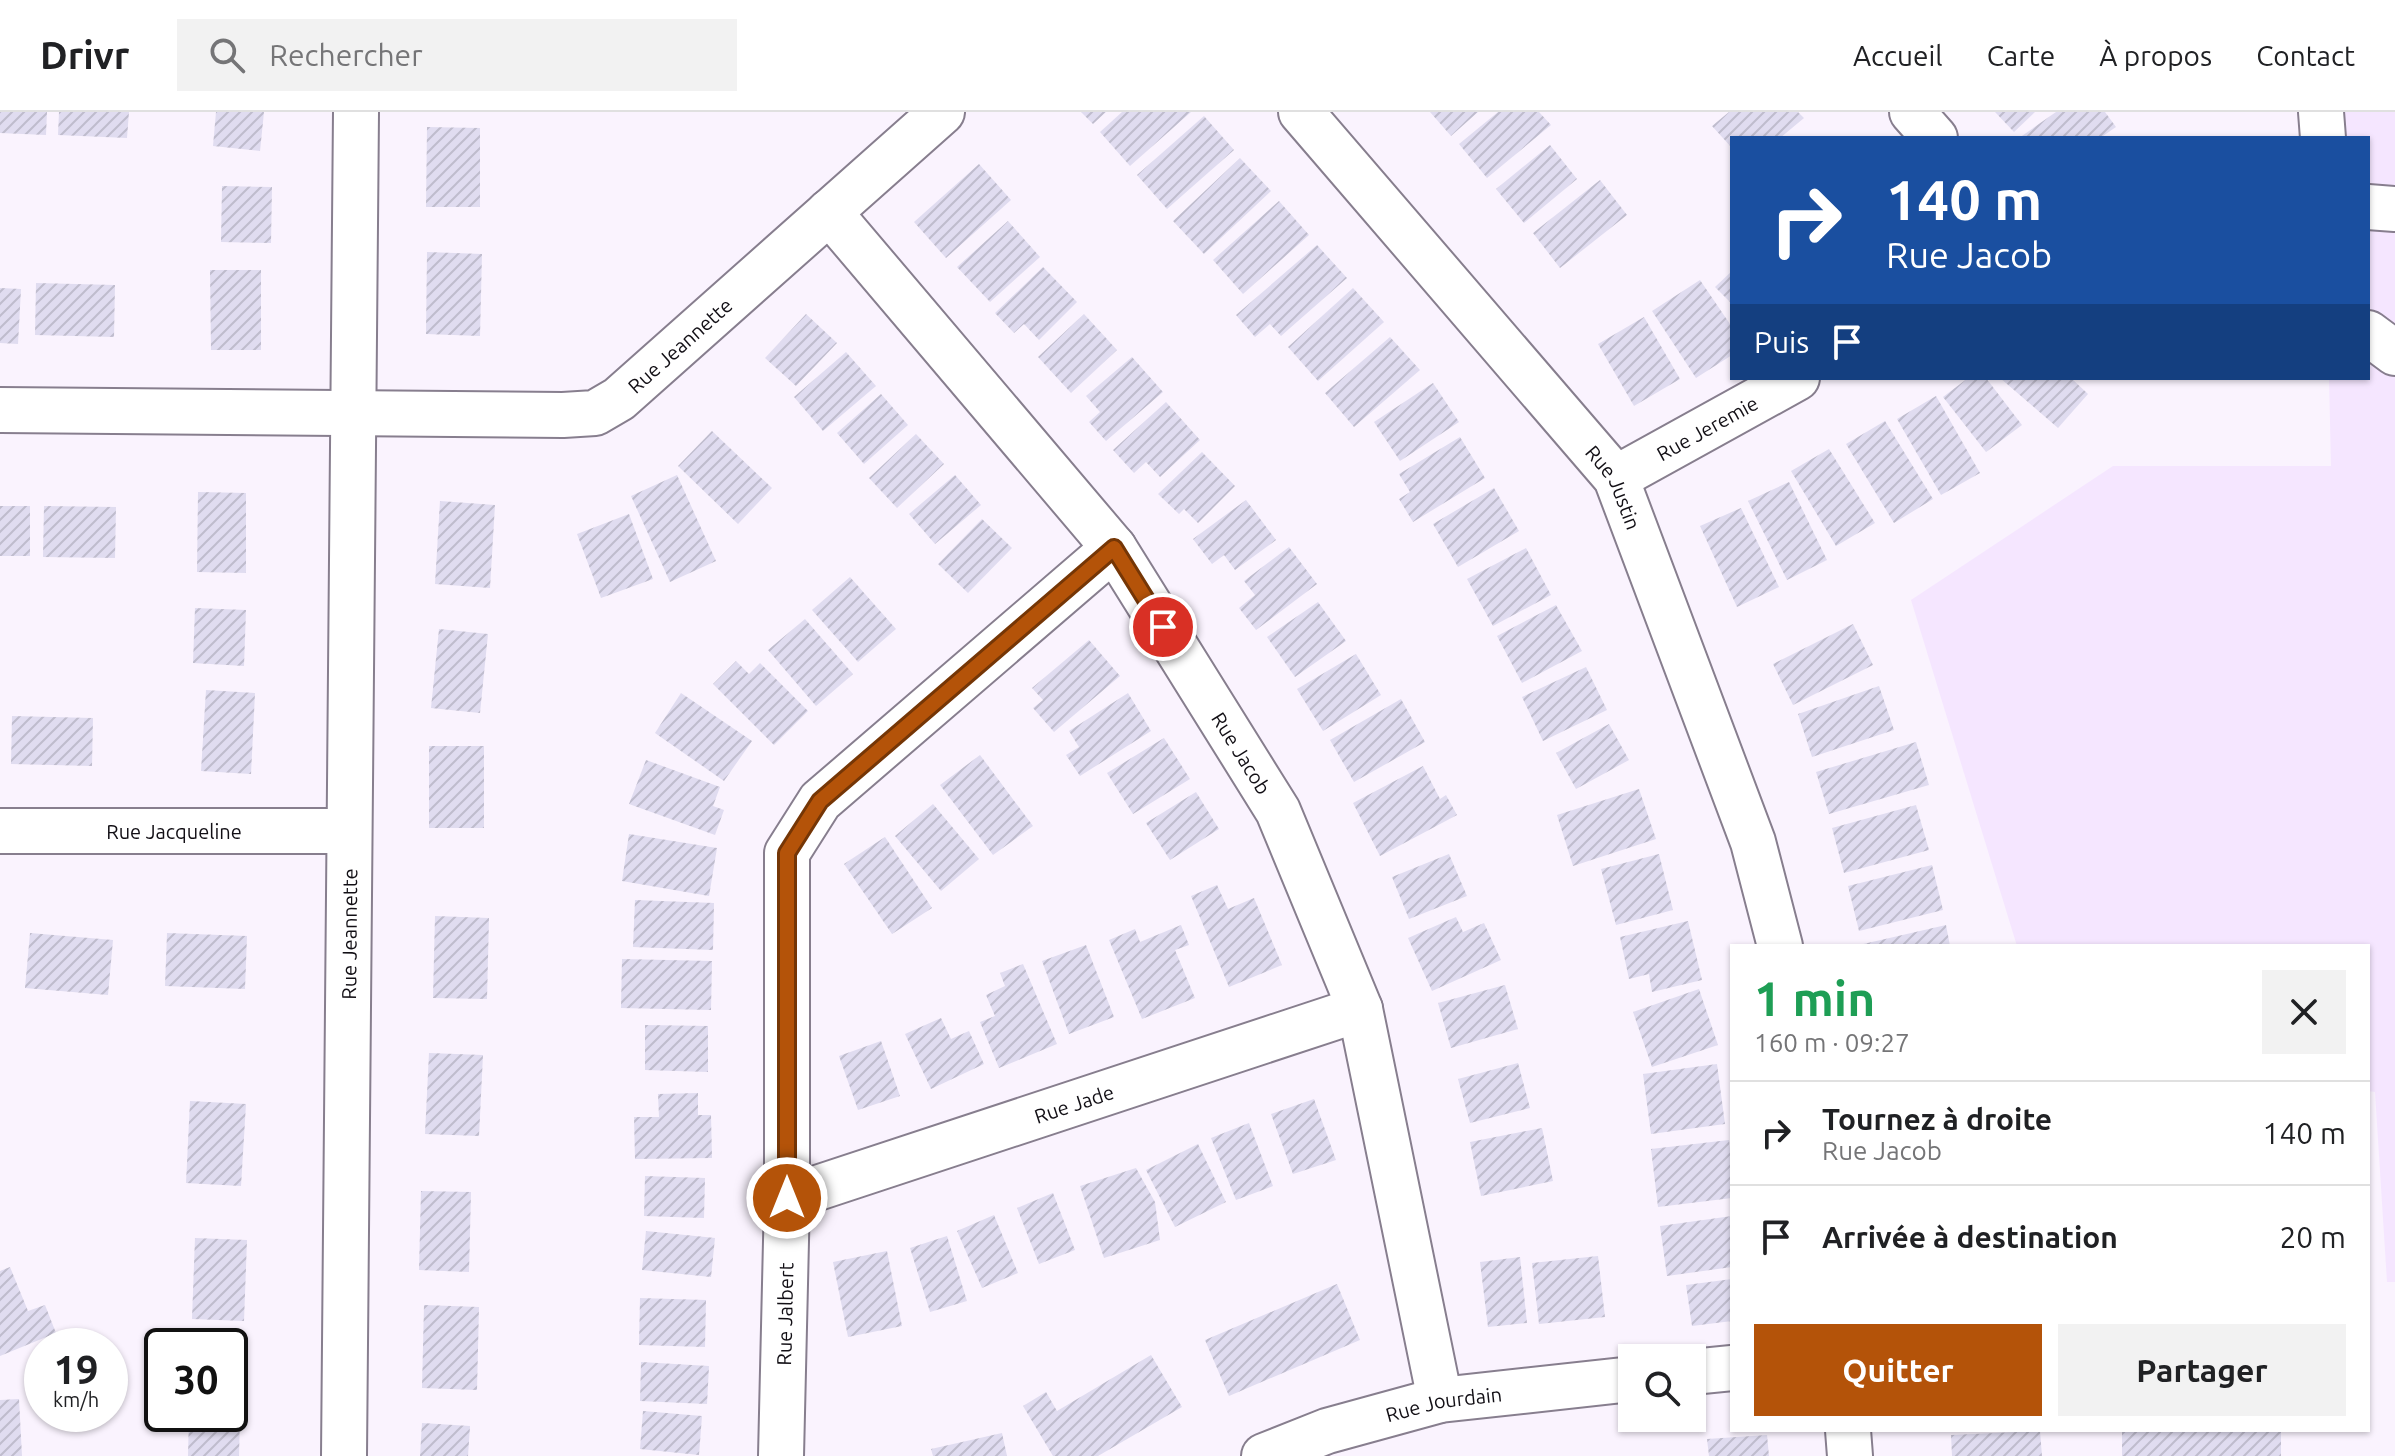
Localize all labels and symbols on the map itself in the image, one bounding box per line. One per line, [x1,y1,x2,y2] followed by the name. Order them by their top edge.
[623,293,736,397] street label: Rue Jeannette
[1652,391,1762,465] street label: Rue Jeremie
[1581,440,1646,533] street label: Rue Justin
[1129,593,1197,661] pin
[1208,708,1276,798] street label: Rue Jacob
[106,820,242,843] street label: Rue Jacqueline
[337,868,361,1000] street label: Rue Jeannette
[1031,1080,1117,1127] street label: Rue Jade
[745,1156,829,1240] position arrow
[772,1262,797,1366] street label: Rue Jalbert
[144,1328,248,1432] speed limit sign: 30
[1383,1382,1503,1426] street label: Rue Jourdain

